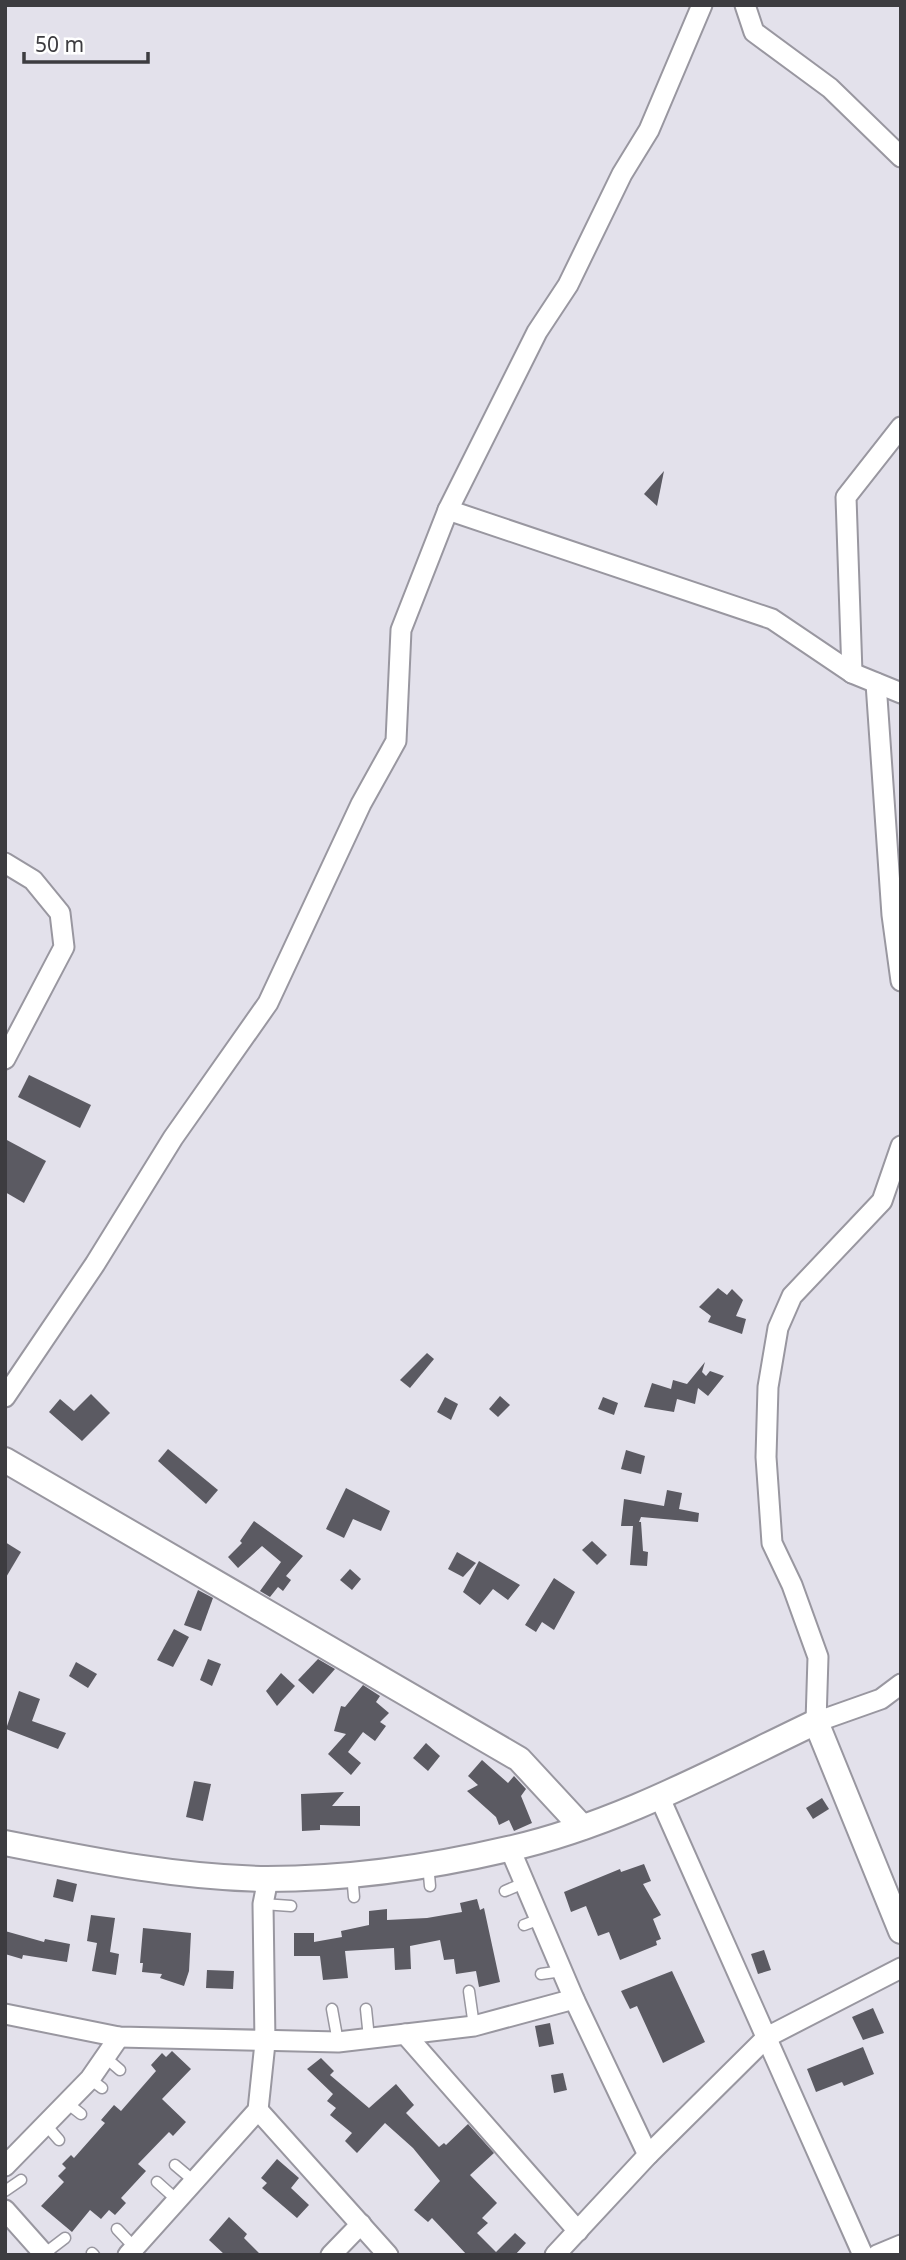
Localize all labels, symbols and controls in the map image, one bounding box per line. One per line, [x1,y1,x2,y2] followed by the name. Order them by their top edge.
[24,21,149,65] scale bar
[35,30,84,58] text: 50 m

